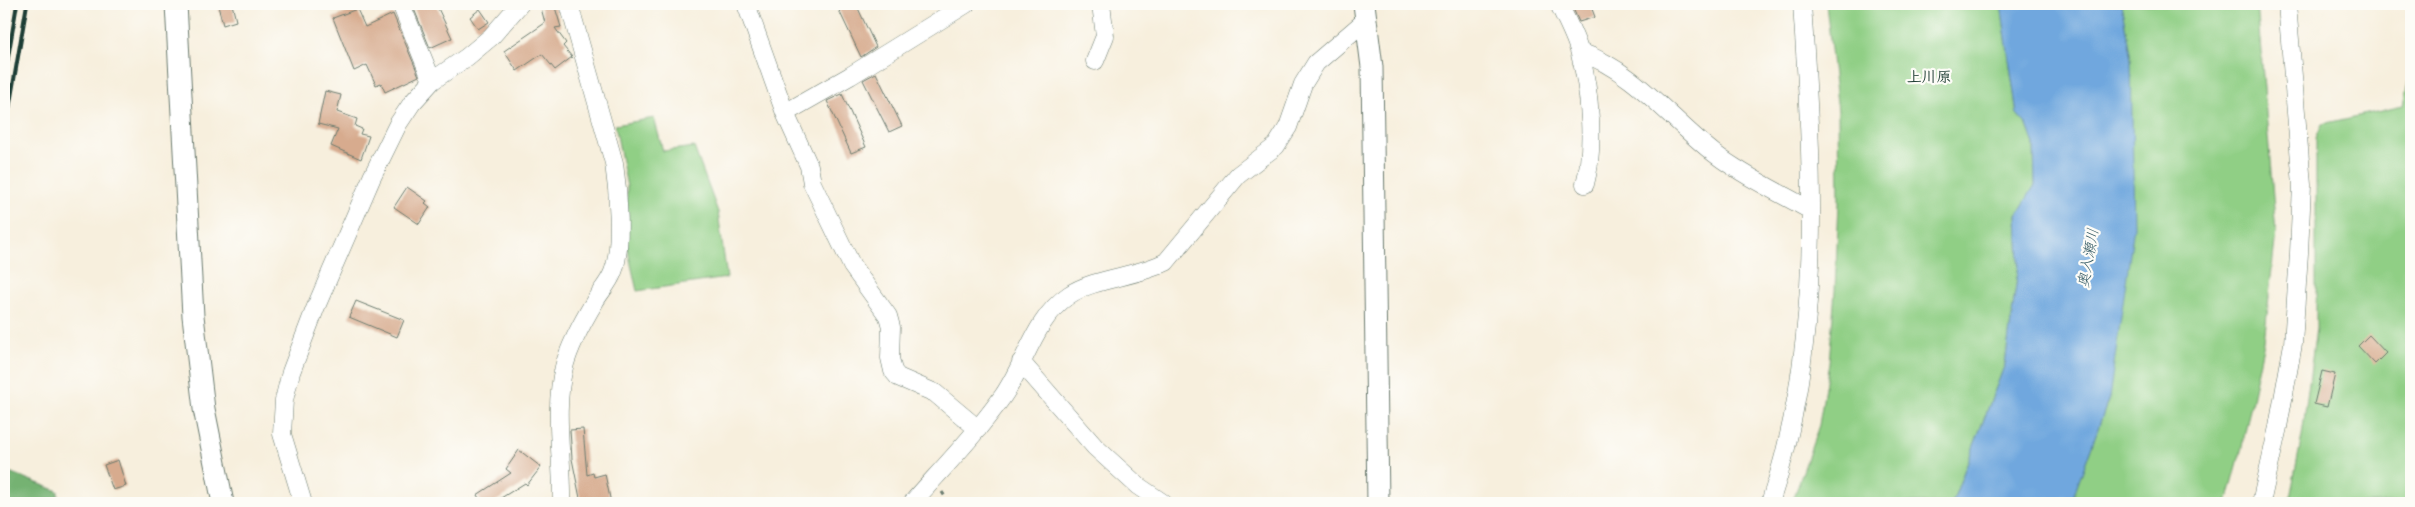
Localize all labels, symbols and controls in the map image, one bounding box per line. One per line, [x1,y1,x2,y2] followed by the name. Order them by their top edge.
[1906,68,1952,87] district label: 上川原
[2074,227,2103,289] water label: 奥入瀬川

